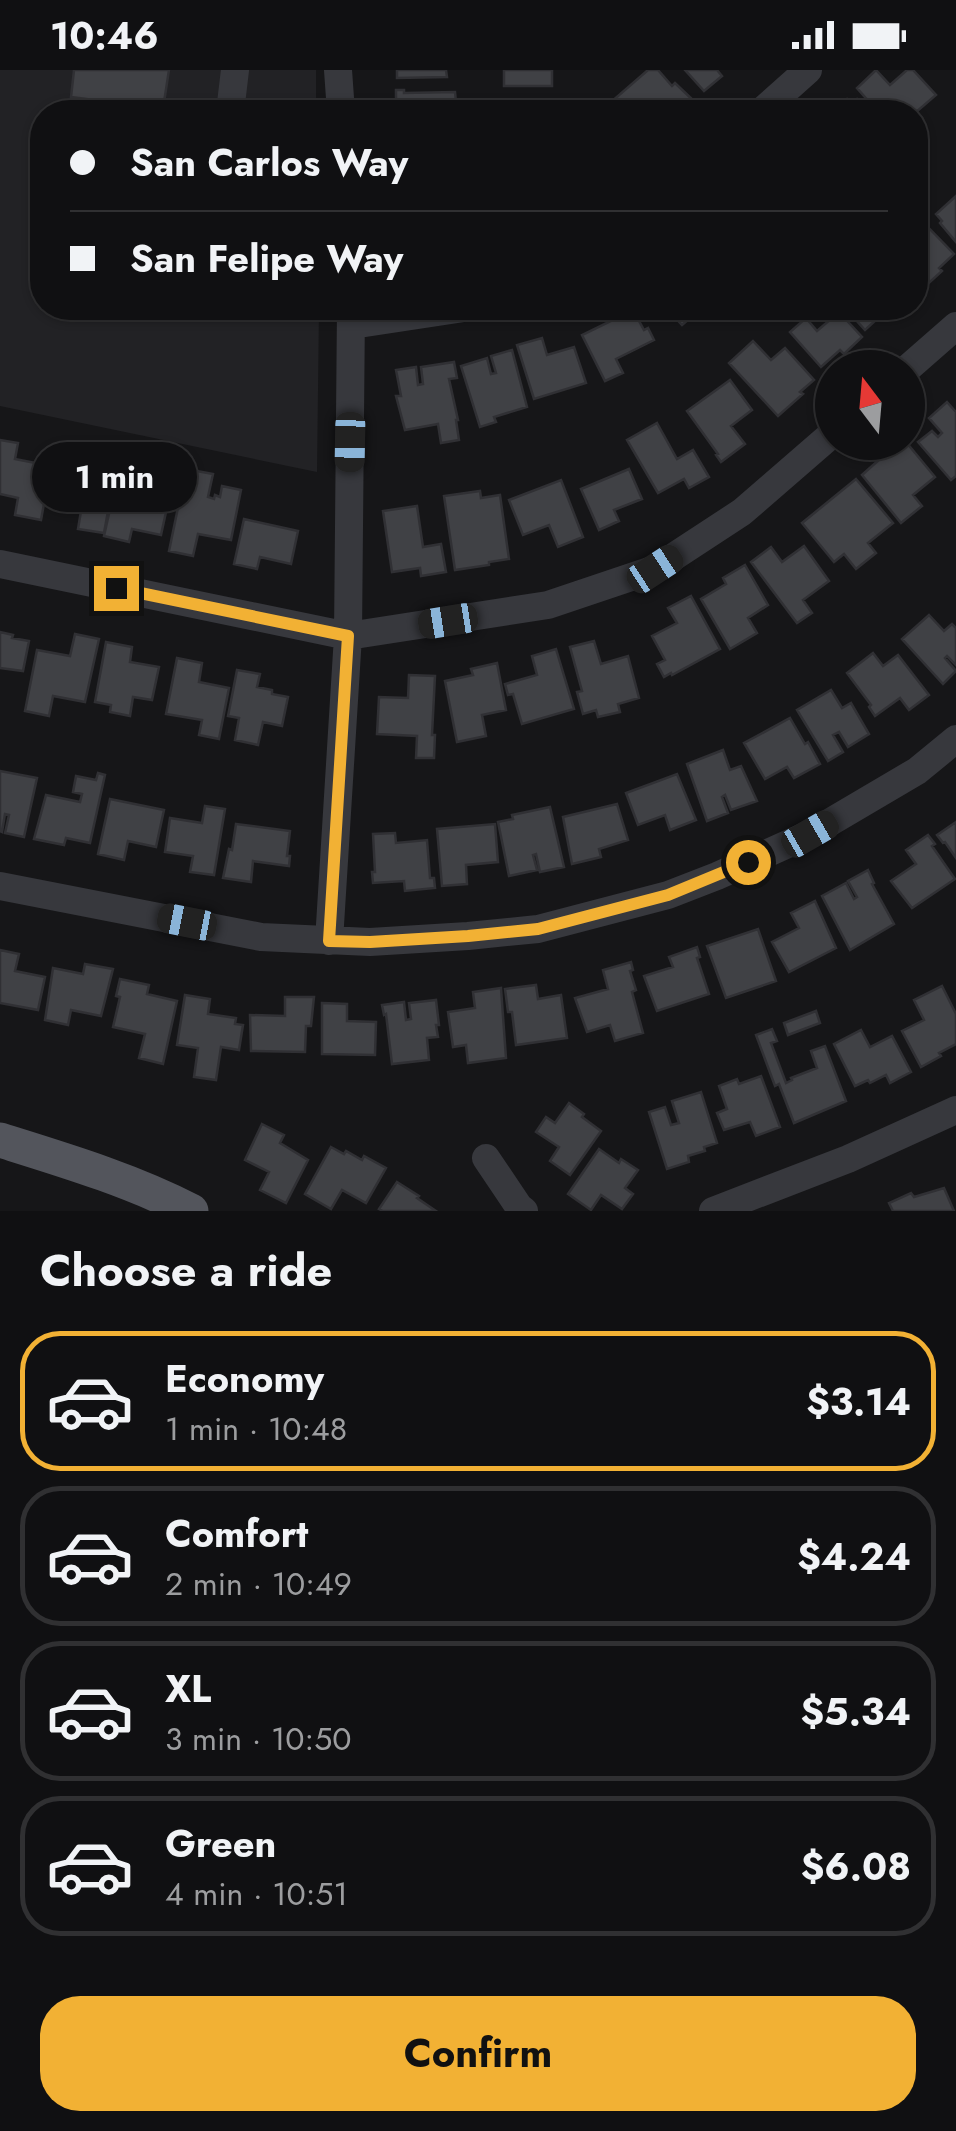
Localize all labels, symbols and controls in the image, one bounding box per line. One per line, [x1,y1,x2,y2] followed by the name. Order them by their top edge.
[50,8,159,63] text: 10:46
[130,135,408,190] text: San Carlos Way
[130,231,403,286] text: San Felipe Way
[815,350,925,460] north arrow
[815,350,925,460] map controls
[334,412,366,472] car
[34,443,198,513] callout: 1 min
[75,454,154,500] text: 1 min
[622,540,688,598] car
[94,566,139,611] route end
[416,601,480,641] car
[777,806,843,862] car
[726,840,771,885] route start
[155,902,219,942] car
[40,1238,332,1303] text: Choose a ride
[165,1351,324,1406] text: Economy
[45,1356,135,1446] icon: car
[806,1374,911,1429] text: $3.14
[165,1406,347,1452] text: 1 min · 10:48
[165,1506,308,1561] text: Comfort
[45,1511,135,1601] icon: car
[797,1529,911,1584] text: $4.24
[165,1561,352,1607] text: 2 min · 10:49
[165,1661,211,1716] text: XL
[45,1666,135,1756] icon: car
[800,1684,911,1739] text: $5.34
[165,1716,351,1762] text: 3 min · 10:50
[165,1816,276,1871] text: Green
[45,1821,135,1911] icon: car
[801,1839,911,1894] text: $6.08
[165,1871,348,1917] text: 4 min · 10:51
[40,1996,916,2111] button: Confirm

